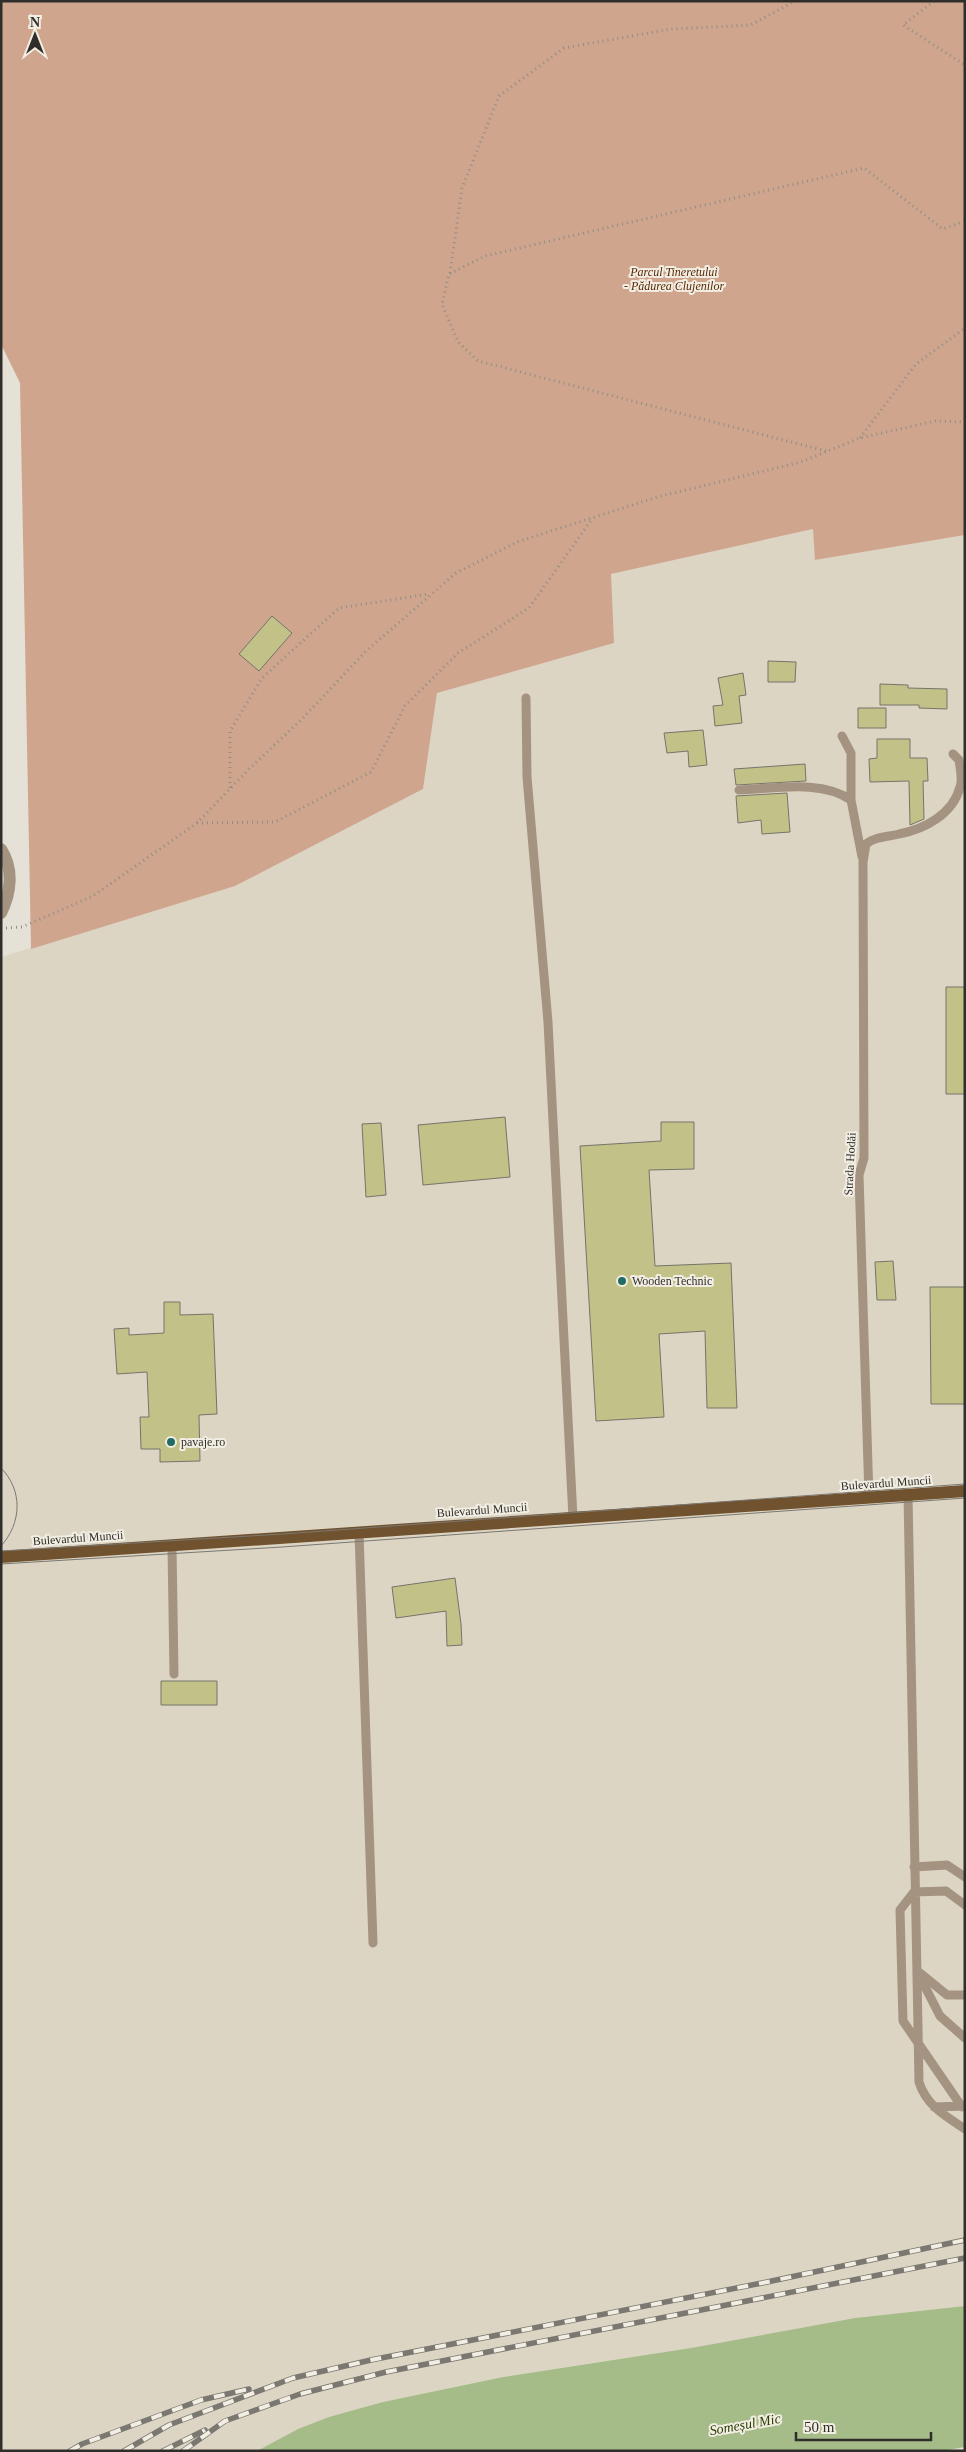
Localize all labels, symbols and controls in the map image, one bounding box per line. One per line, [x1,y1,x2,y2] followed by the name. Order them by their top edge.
[10,10,60,60] north arrow
[30,15,40,30] text: N
[624,265,724,293] park label: Parcul Tineretului - Pădurea Clujenilor
[841,1132,859,1196] street label: Strada Hodăi
[632,1274,712,1288] place label: Wooden Technic
[616,1275,628,1287] marker: Wooden Technic
[181,1435,225,1449] place label: pavaje.ro
[165,1436,177,1448] marker: pavaje.ro
[840,1473,933,1493] street label: Bulevardul Muncii
[436,1500,529,1520] street label: Bulevardul Muncii
[32,1528,125,1548] street label: Bulevardul Muncii
[796,2410,931,2442] scale bar
[708,2411,783,2439] water label: Someșul Mic
[804,2419,835,2435] text: 50 m

